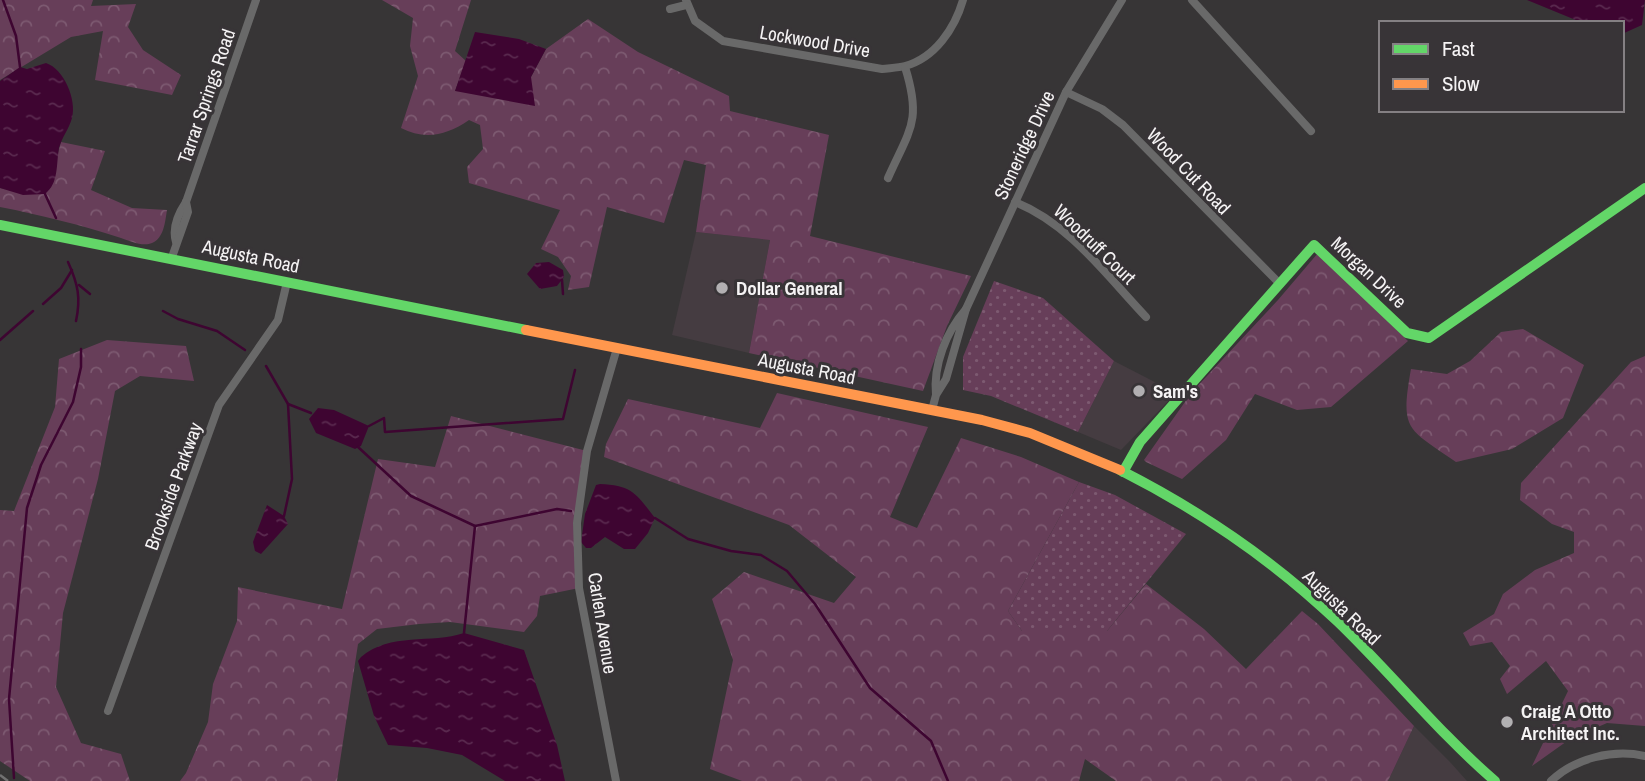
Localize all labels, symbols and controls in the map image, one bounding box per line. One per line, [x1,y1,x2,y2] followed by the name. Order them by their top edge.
[758,18,872,64] street label: Lockwood Drive
[1379,21,1624,112] legend
[171,25,241,167] street label: Tarrar Springs Road
[1442,34,1475,63] text: Fast
[1442,69,1480,98] text: Slow
[987,86,1061,204] street label: Stoneridge Drive
[1141,122,1237,220] street label: Wood Cut Road
[1048,198,1142,290] street label: Woodruff Court
[1326,230,1412,314] street label: Morgan Drive
[199,233,302,279] street label: Augusta Road
[736,275,843,301] place label: Dollar General
[714,280,730,296] marker: Dollar General
[755,346,858,390] street label: Augusta Road
[1153,378,1198,404] place label: Sam's
[1131,383,1147,399] marker: Sam's
[138,418,208,554] street label: Brookside Parkway
[1297,563,1387,651] street label: Augusta Road
[582,571,624,675] street label: Carlen Avenue
[1521,698,1620,746] place label: Craig A Otto Architect Inc.
[1499,714,1515,730] marker: Craig A Otto Architect Inc.

